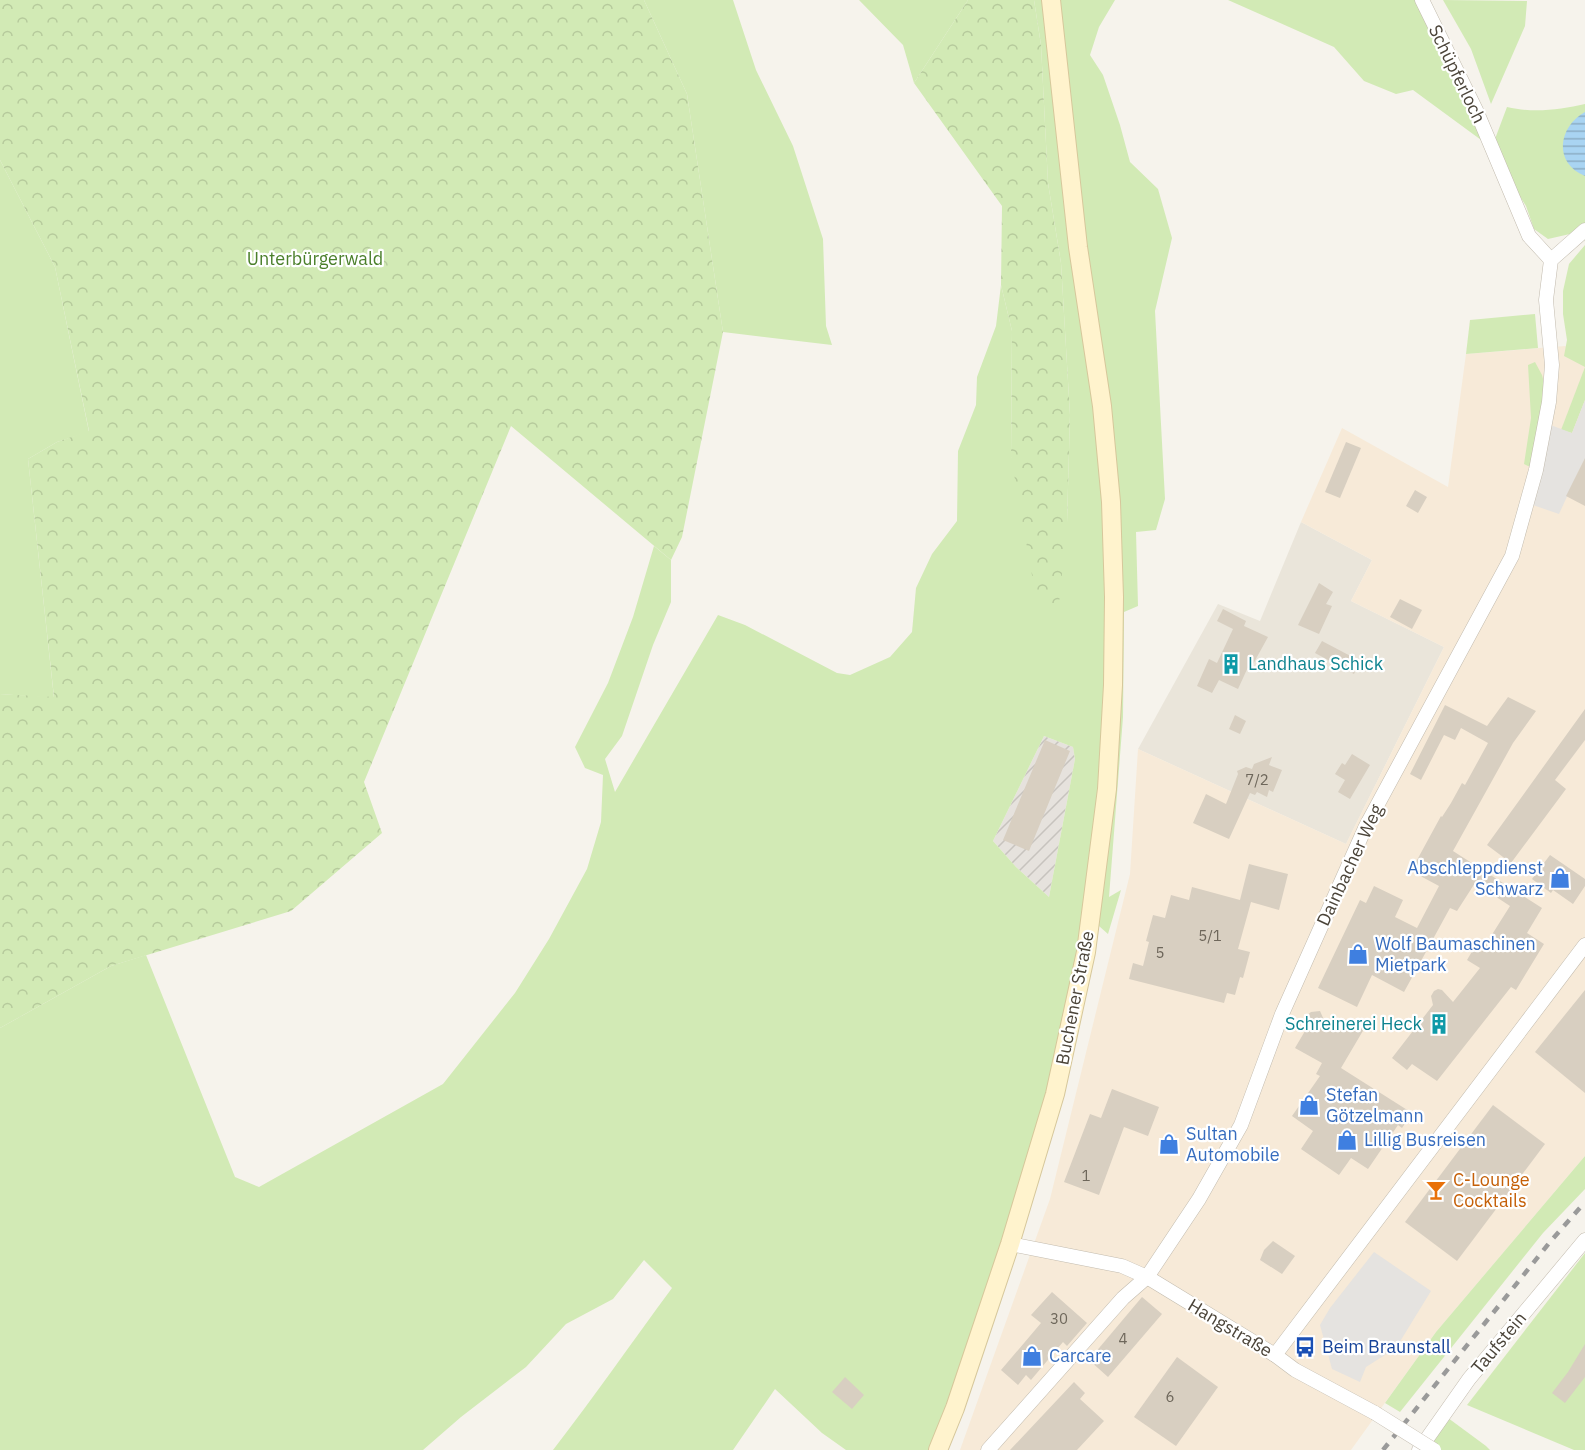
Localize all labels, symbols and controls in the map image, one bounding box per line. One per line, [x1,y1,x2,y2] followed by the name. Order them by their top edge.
[1424,21,1491,127] street label: Schüpferloch
[247,247,383,270] park label: Unterbürgerwald
[1219,652,1243,676] building icon: Landhaus Schick
[1248,652,1384,675] place label: Landhaus Schick
[1245,770,1269,789] house number: 7/2
[1311,800,1388,929] street label: Dainbacher Weg
[1407,856,1543,900] place label: Abschleppdienst Schwarz
[1548,866,1572,890] shop icon: Abschleppdienst Schwarz
[1198,926,1222,945] house number: 5/1
[1050,929,1099,1067] street label: Buchener Straße
[1375,932,1536,976] place label: Wolf Baumaschinen Mietpark
[1346,942,1370,966] shop icon: Wolf Baumaschinen Mietpark
[1155,943,1165,962] house number: 5
[1285,1012,1423,1035] place label: Schreinerei Heck
[1427,1012,1451,1036] building icon: Schreinerei Heck
[1326,1083,1424,1127] place label: Stefan Götzelmann
[1297,1093,1321,1117] shop icon: Stefan Götzelmann
[1186,1122,1280,1166] place label: Sultan Automobile
[1335,1128,1359,1152] shop icon: Lillig Busreisen
[1364,1128,1486,1151] place label: Lillig Busreisen
[1157,1132,1181,1156] shop icon: Sultan Automobile
[1081,1166,1091,1185] house number: 1
[1453,1168,1530,1212] place label: C-Lounge Cocktails
[1424,1178,1448,1202] bar icon: C-Lounge Cocktails
[1184,1293,1277,1362] street label: Hangstraße
[1466,1307,1531,1378] street label: Taufstein
[1050,1309,1068,1328] house number: 30
[1118,1329,1128,1348] house number: 4
[1293,1335,1317,1359] bus stop icon: Beim Braunstall
[1322,1335,1451,1358] place label: Beim Braunstall
[1020,1344,1044,1368] shop icon: Carcare
[1049,1344,1111,1367] place label: Carcare
[1165,1387,1175,1406] house number: 6

